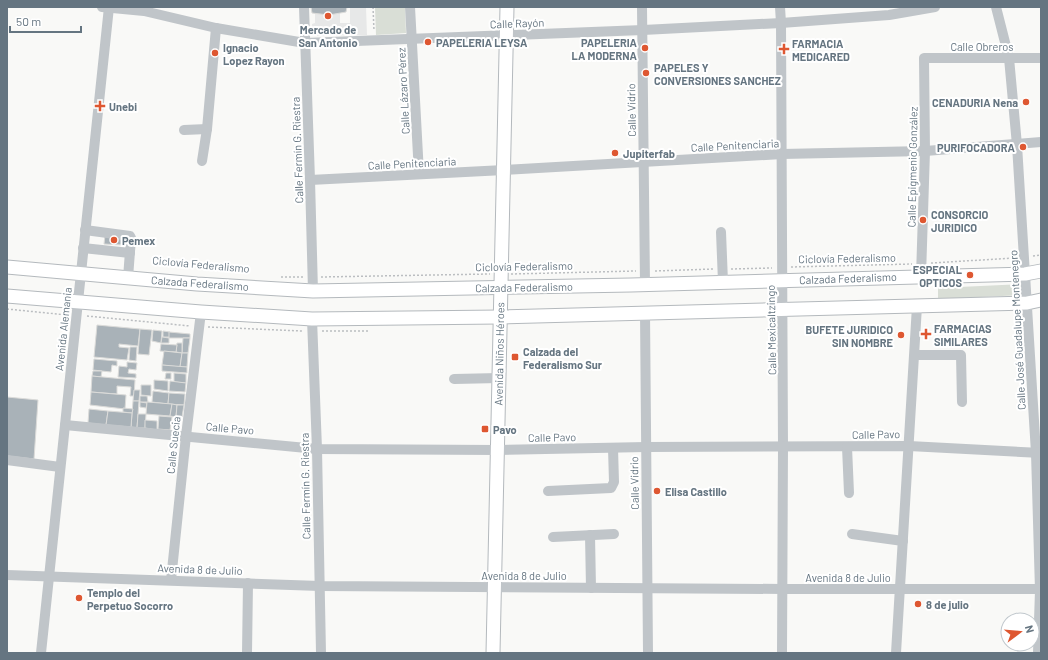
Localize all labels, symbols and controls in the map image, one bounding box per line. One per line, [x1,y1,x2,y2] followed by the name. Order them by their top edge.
[10,8,81,34] scale bar
[323,11,333,21] marker: Mercado de San Antonio
[16,14,41,28] text: 50 m
[490,16,544,30] street label: Calle Rayón
[298,23,358,49] place label: Mercado de San Antonio
[436,36,528,49] place label: PAPELERIA LEYSA
[572,36,638,62] place label: PAPELERIA LA MODERNA
[423,37,433,47] marker: PAPELERIA LEYSA
[792,37,850,63] place label: FARMACIA MEDICARED
[950,40,1014,53] street label: Calle Obreros
[223,41,285,67] place label: Ignacio Lopez Rayon
[640,43,650,53] marker: PAPELERIA LA MODERNA
[779,44,789,54] marker: FARMACIA MEDICARED
[394,47,412,135] street label: Calle Lázaro Pérez
[210,48,220,58] marker: Ignacio Lopez Rayon
[654,61,781,87] place label: PAPELES Y CONVERSIONES SANCHEZ
[641,68,651,78] marker: PAPELES Y CONVERSIONES SANCHEZ
[624,83,638,137] street label: Calle Vidrio
[289,96,305,204] street label: Calle Fermín G. Riestra
[932,96,1018,109] place label: CENADURIA Nena
[1021,97,1031,107] marker: CENADURIA Nena
[94,100,106,112] marker: Unebi
[109,100,137,113] place label: Unebi
[904,106,920,228] street label: Calle Epigmenio González
[691,136,779,154] street label: Calle Penitenciaria
[937,141,1016,154] place label: PURIFOCADORA
[1018,142,1028,152] marker: PURIFOCADORA
[623,147,675,160] place label: Jupiterfab
[610,148,620,158] marker: Jupiterfab
[368,154,456,172] street label: Calle Penitenciaria
[931,208,989,234] place label: CONSORCIO JURIDICO
[918,215,928,225] marker: CONSORCIO JURIDICO
[122,234,155,247] place label: Pemex
[109,235,119,245] marker: Pemex
[1006,250,1028,410] street label: Calle José Guadalupe Montenegro
[798,251,896,265] street label: Ciclovía Federalismo
[152,253,250,275] street label: Ciclovía Federalismo
[475,259,573,273] street label: Ciclovía Federalismo
[913,263,962,289] place label: ESPECIAL OPTICOS
[799,270,897,286] street label: Calzada Federalismo
[965,270,975,280] marker: ESPECIAL OPTICOS
[151,273,249,293] street label: Calzada Federalismo
[475,280,573,294] street label: Calzada Federalismo
[764,285,778,375] street label: Calle Mexicaltzingo
[52,287,74,371] street label: Avenida Alemania
[492,302,506,406] street label: Avenida Niños Héroes
[934,322,992,348] place label: FARMACIAS SIMILARES
[805,323,894,349] place label: BUFETE JURIDICO SIN NOMBRE
[921,329,931,339] marker: FARMACIAS SIMILARES
[896,330,906,340] marker: BUFETE JURIDICO SIN NOMBRE
[523,345,603,371] place label: Calzada del Federalismo Sur
[510,352,520,362] marker: Calzada del Federalismo Sur
[164,416,182,474] street label: Calle Suecia
[205,419,255,437] street label: Calle Pavo
[493,423,517,436] place label: Pavo
[480,424,490,434] marker: Pavo
[852,427,900,441] street label: Calle Pavo
[528,430,576,444] street label: Calle Pavo
[298,433,312,539] street label: Calle Fermín G. Riestra
[627,456,641,510] street label: Calle Vidrio
[665,485,727,498] place label: Elisa Castillo
[652,486,662,496] marker: Elisa Castillo
[157,561,243,577] street label: Avenida 8 de Julio
[481,569,567,582] street label: Avenida 8 de Julio
[805,571,891,584] street label: Avenida 8 de Julio
[87,586,173,612] place label: Templo del Perpetuo Socorro
[74,593,84,603] marker: Templo del Perpetuo Socorro
[926,598,969,611] place label: 8 de julio
[913,599,923,609] marker: 8 de julio
[1000,612,1040,652] north arrow
[1023,624,1037,634] text: N

